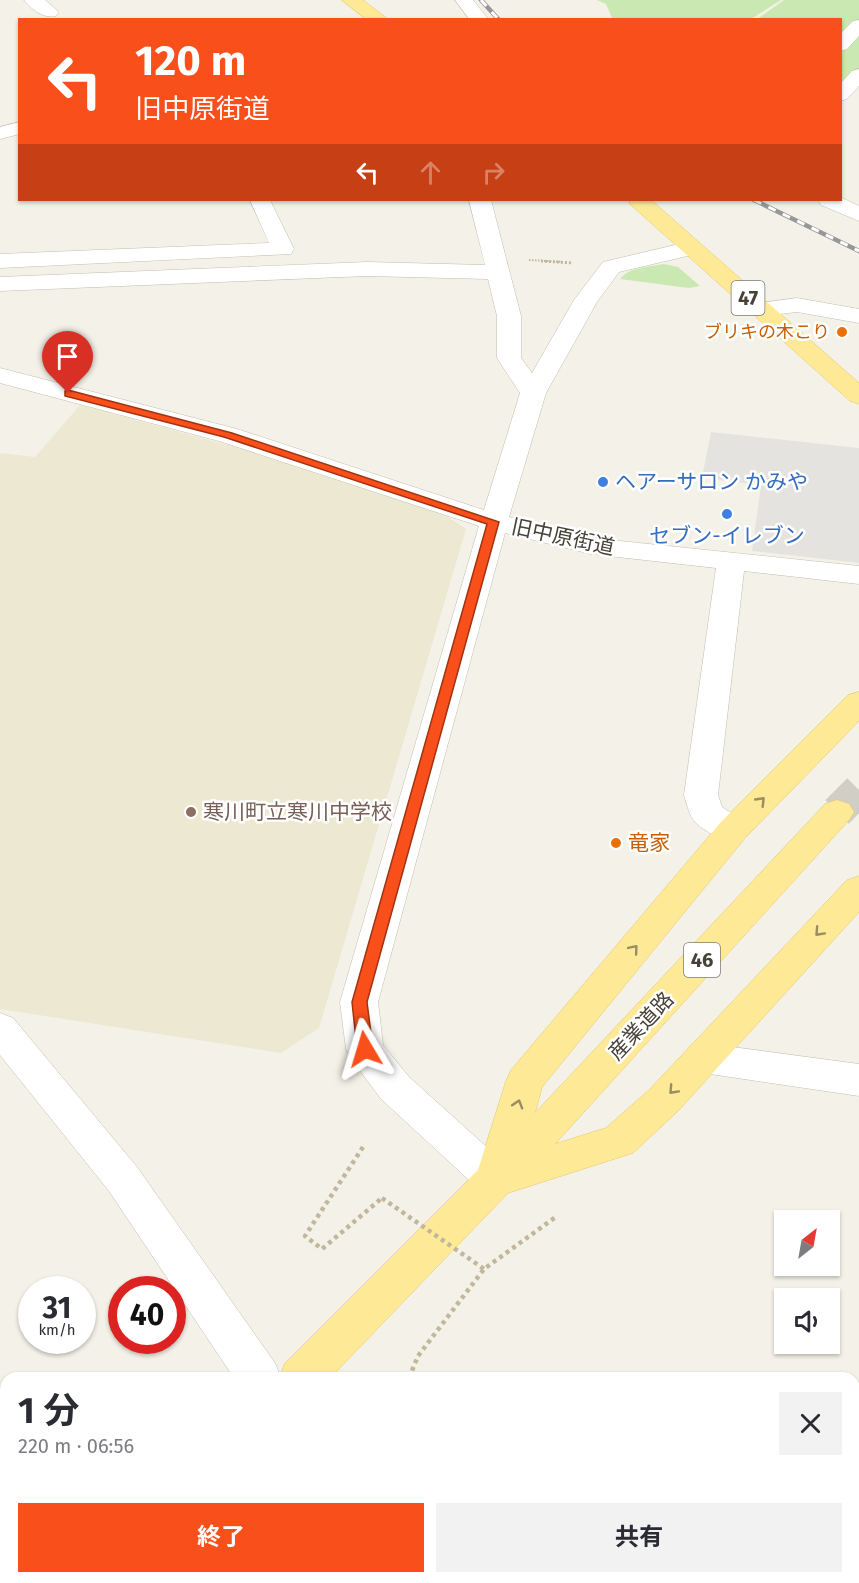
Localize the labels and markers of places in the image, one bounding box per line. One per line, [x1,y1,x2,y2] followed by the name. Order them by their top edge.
[704,321,830,343] place label: ブリキの木こり
[835,325,849,339] marker: ブリキの木こり
[42,331,93,393] pin
[615,469,808,495] place label: ヘアーサロン かみや
[596,475,610,489] marker: ヘアーサロン かみや
[720,507,734,521] marker: セブン-イレブン
[649,523,805,549] place label: セブン-イレブン
[203,799,392,825] place label: 寒川町立寒川中学校
[184,805,198,819] marker: 寒川町立寒川中学校
[628,830,670,856] place label: 竜家
[609,836,623,850] marker: 竜家

